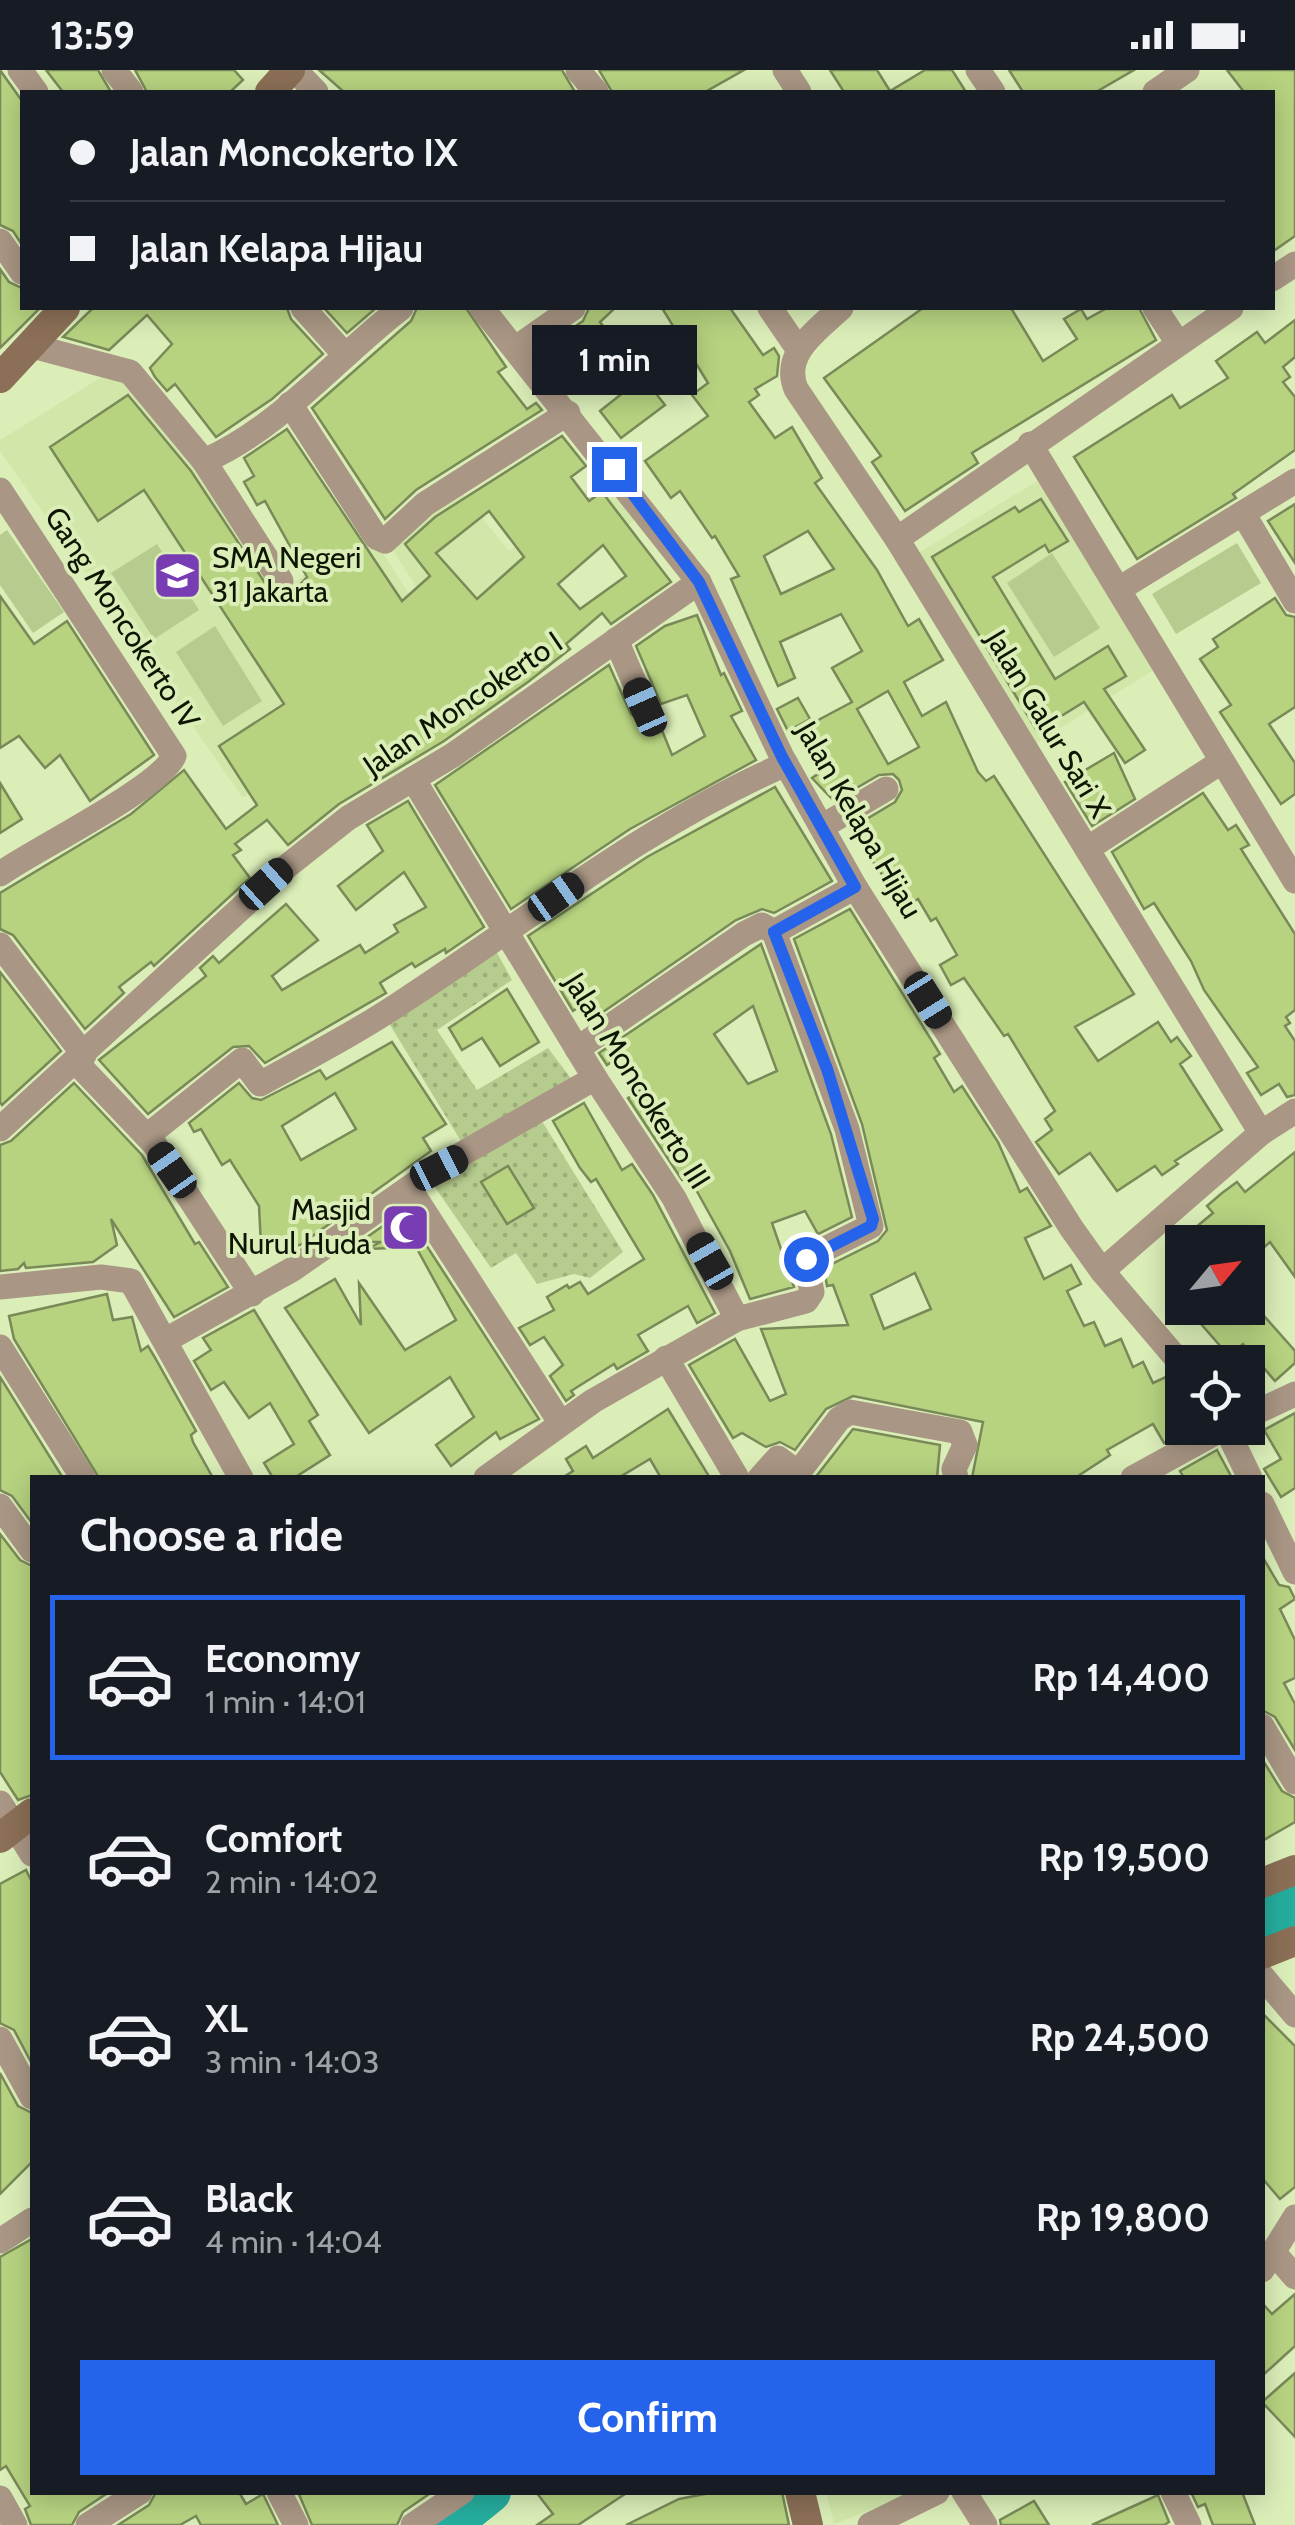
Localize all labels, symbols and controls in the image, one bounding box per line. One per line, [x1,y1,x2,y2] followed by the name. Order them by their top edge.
[50,12,135,59] text: 13:59
[130,129,458,176] text: Jalan Moncokerto IX
[130,225,423,272] text: Jalan Kelapa Hijau
[532,324,696,394] callout: 1 min
[578,340,651,379] text: 1 min
[592,447,637,492] route end
[37,500,208,736] street label: Gang Moncokerto IV
[212,539,361,610] place label: SMA Negeri 31 Jakarta
[151,549,203,601] school or university icon: SMA Negeri 31 Jakarta
[977,622,1119,825] street label: Jalan Galur Sari X
[355,623,569,784] street label: Jalan Moncokerto I
[619,673,671,741] car
[788,714,931,925] street label: Jalan Kelapa Hijau
[234,853,298,915] car
[523,868,589,926] car
[556,965,719,1196] street label: Jalan Moncokerto III
[899,967,957,1033] car
[143,1137,201,1203] car
[405,1141,473,1195] car
[228,1191,372,1262] place label: Masjid Nurul Huda
[380,1201,432,1253] mosque icon: Masjid Nurul Huda
[1165,1225,1265,1325] north arrow
[1165,1225,1265,1445] map controls
[682,1228,738,1294] car
[784,1237,829,1282] route start
[1165,1345,1265,1445] button: locate
[80,1508,343,1562] text: Choose a ride
[85,1633,175,1723] icon: car
[205,1635,360,1682] text: Economy
[1033,1654,1210,1701] text: Rp 14,400
[205,1682,366,1721] text: 1 min · 14:01
[85,1813,175,1903] icon: car
[205,1815,342,1862] text: Comfort
[1039,1834,1210,1881] text: Rp 19,500
[205,1862,378,1901] text: 2 min · 14:02
[85,1993,175,2083] icon: car
[205,1995,248,2042] text: XL
[1030,2014,1210,2061] text: Rp 24,500
[205,2042,380,2081] text: 3 min · 14:03
[85,2173,175,2263] icon: car
[205,2175,293,2222] text: Black
[1036,2194,1210,2241] text: Rp 19,800
[205,2222,382,2261] text: 4 min · 14:04
[80,2360,1215,2475] button: Confirm

